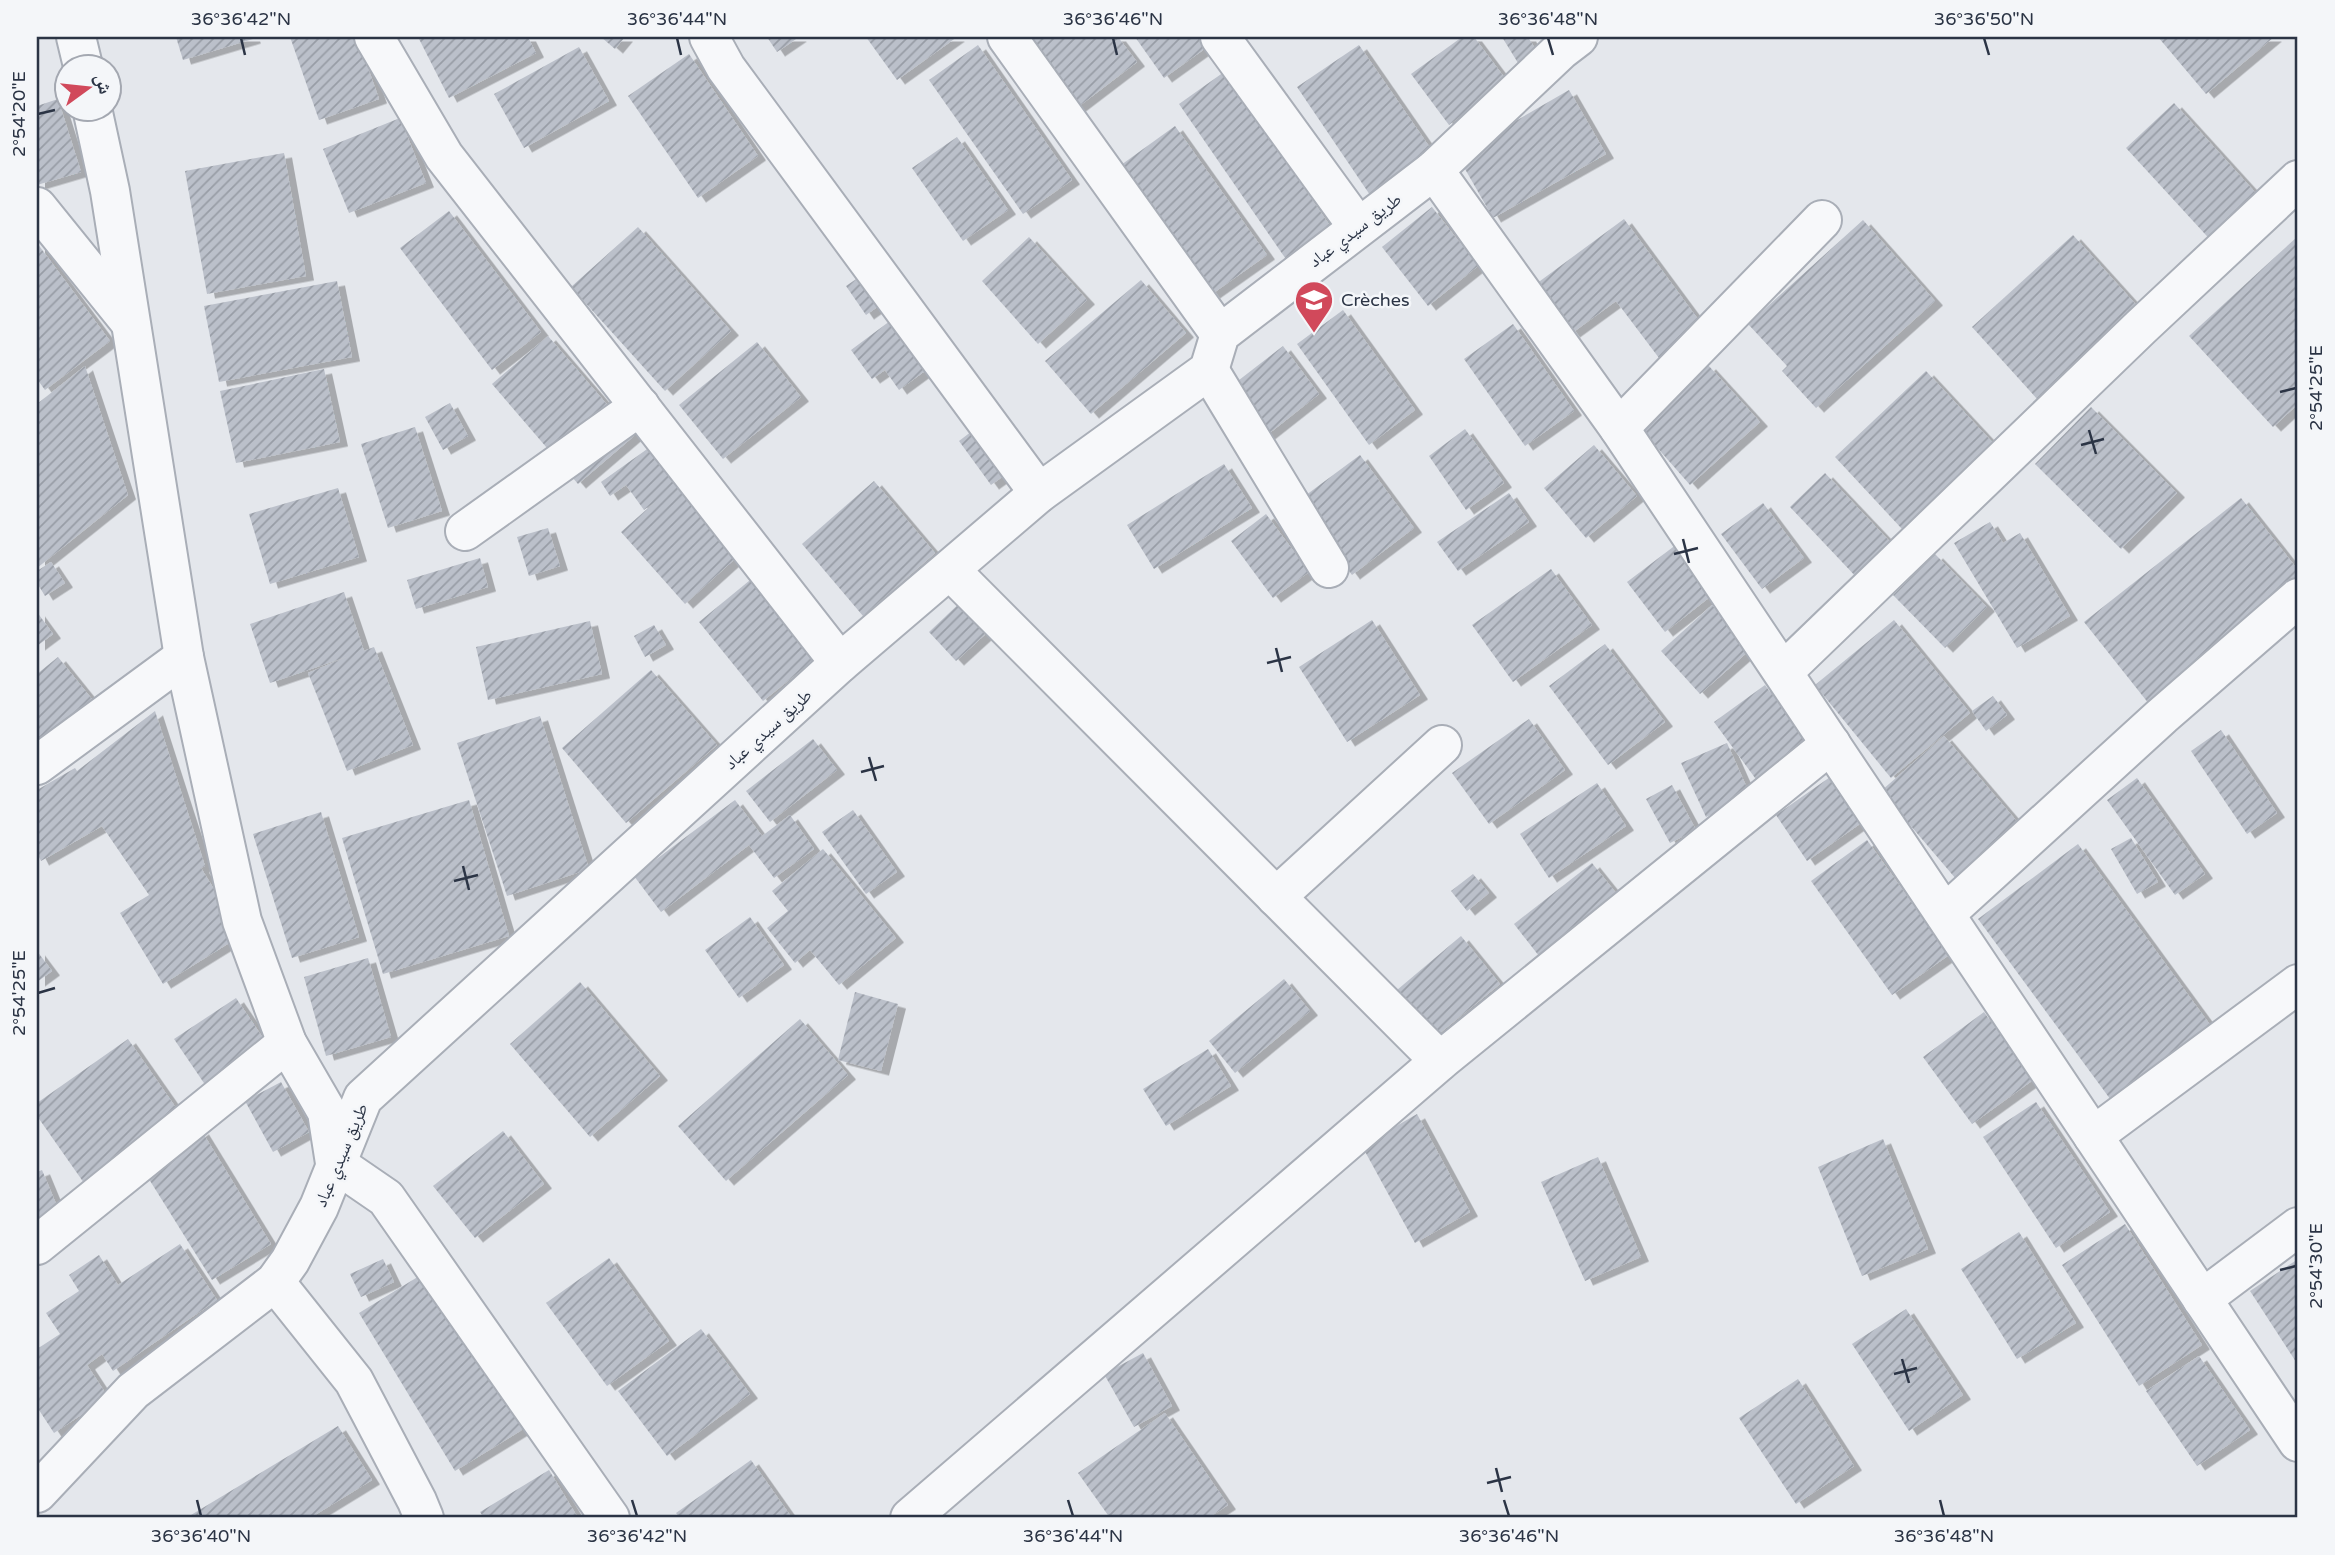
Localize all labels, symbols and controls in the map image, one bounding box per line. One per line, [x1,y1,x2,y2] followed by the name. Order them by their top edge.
[191,8,291,30] text: 36°36'42"N
[627,8,727,30] text: 36°36'44"N
[1063,8,1163,30] text: 36°36'46"N
[1498,8,1598,30] text: 36°36'48"N
[1934,8,2034,30] text: 36°36'50"N
[52,52,122,122] north arrow
[8,71,30,157] text: 2°54'20"E
[90,71,117,96] text: ش
[1304,188,1408,275] street label: طريق سيدي عباد
[1293,279,1335,334] school or university icon: Crèches
[1341,289,1410,311] place label: Crèches
[2305,345,2327,431] text: 2°54'25"E
[720,684,819,777] street label: طريق سيدي عباد
[8,950,30,1036] text: 2°54'25"E
[309,1100,376,1212] street label: طريق سيدي عباد
[2305,1223,2327,1309] text: 2°54'30"E
[151,1525,251,1547] text: 36°36'40"N
[587,1525,687,1547] text: 36°36'42"N
[1023,1525,1123,1547] text: 36°36'44"N
[1459,1525,1559,1547] text: 36°36'46"N
[1894,1525,1994,1547] text: 36°36'48"N

